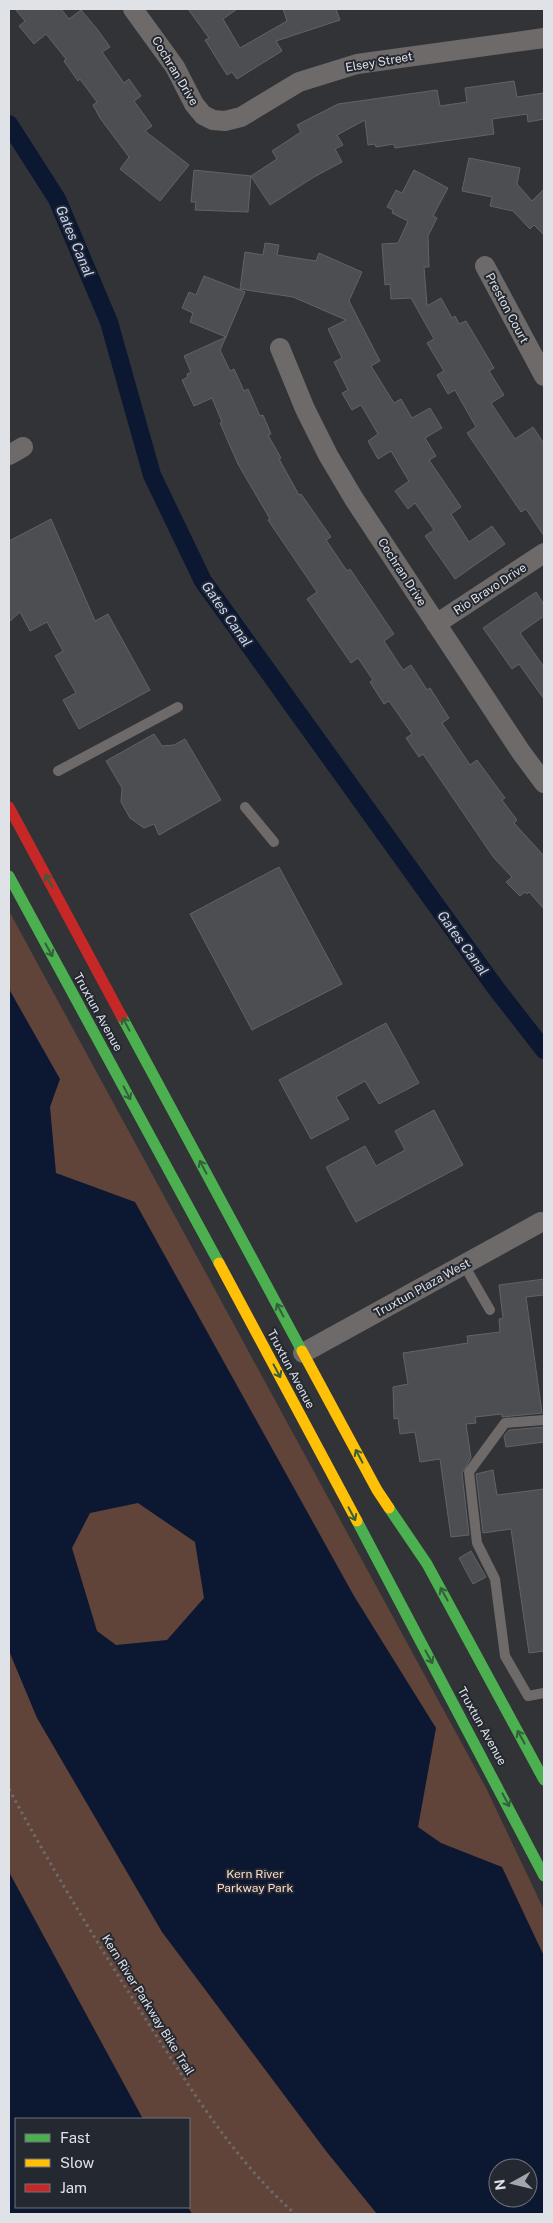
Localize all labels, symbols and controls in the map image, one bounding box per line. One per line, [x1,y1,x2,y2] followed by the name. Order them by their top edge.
[149,34,201,108] street label: Cochran Drive
[344,49,414,75] street label: Elsey Street
[53,203,97,279] water label: Gates Canal
[483,271,531,346] street label: Preston Court
[375,535,429,609] street label: Cochran Drive
[451,560,529,618] street label: Rio Bravo Drive
[199,578,255,650] water label: Gates Canal
[44,874,53,889] one-way arrow
[434,908,492,978] water label: Gates Canal
[45,942,54,957] one-way arrow
[71,970,125,1054] street label: Truxtun Avenue
[121,1017,130,1032] one-way arrow
[122,1085,132,1099] one-way arrow
[198,1160,207,1175] one-way arrow
[372,1256,473,1320] street label: Truxtun Plaza West
[275,1303,284,1318] one-way arrow
[264,1327,318,1411] street label: Truxtun Avenue
[273,1363,282,1378] one-way arrow
[353,1449,363,1464] one-way arrow
[348,1506,357,1521] one-way arrow
[438,1588,448,1602] one-way arrow
[425,1649,434,1664] one-way arrow
[455,1684,509,1768] street label: Truxtun Avenue
[516,1730,526,1745] one-way arrow
[502,1792,511,1807] one-way arrow
[217,1867,293,1895] park label: Kern River Parkway Park
[99,1932,197,2078] street label: Kern River Parkway Bike Trail
[15,2118,190,2208] legend
[60,2129,90,2146] text: Fast
[60,2154,95,2171] text: Slow
[488,2158,538,2208] north arrow
[491,2178,509,2191] text: N
[60,2179,87,2196] text: Jam

